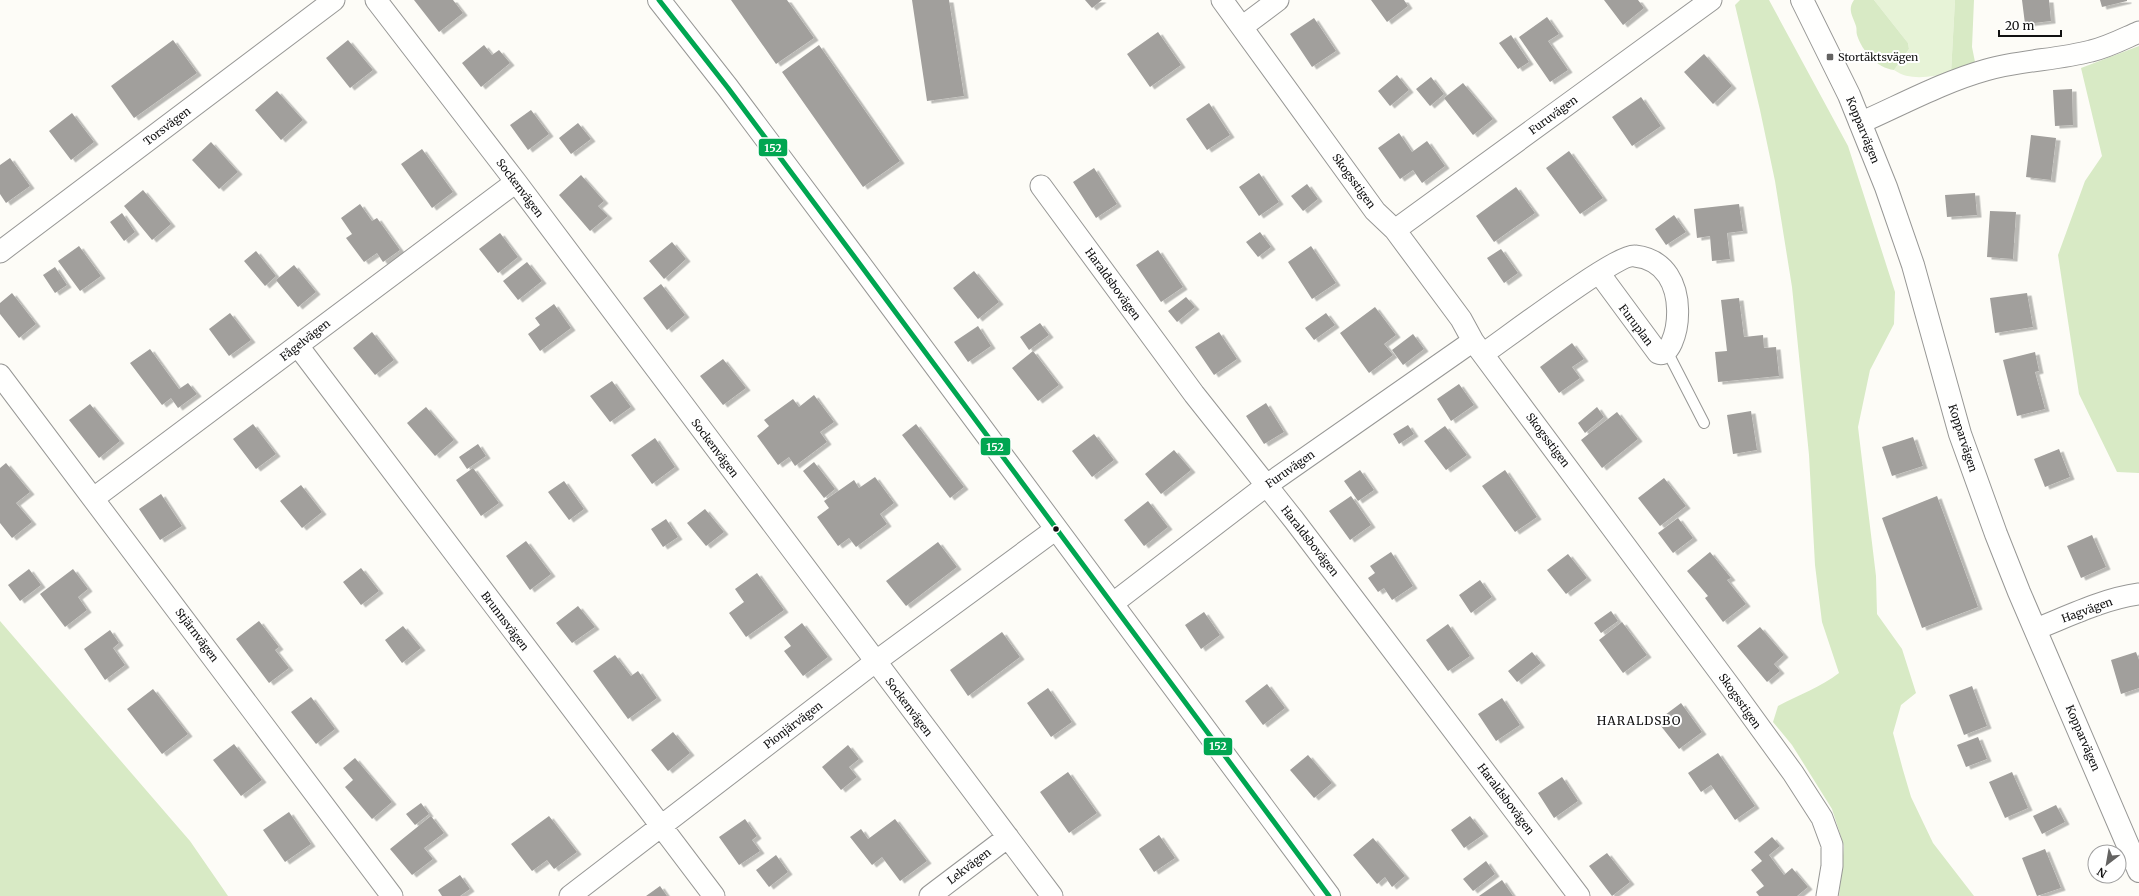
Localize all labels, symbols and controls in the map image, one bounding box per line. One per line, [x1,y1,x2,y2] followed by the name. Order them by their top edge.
[1999,12,2061,38] scale bar
[2005,18,2034,33] text: 20 m
[1838,50,1919,64] place label: Stortäktsvägen
[1825,52,1835,62] marker: Stortäktsvägen
[1526,92,1581,137] street label: Furuvägen
[1843,95,1883,166] street label: Kopparvägen
[141,103,194,148] street label: Torsvägen
[758,138,788,157] line badge: 152
[764,141,782,155] text: 152
[1329,151,1379,212] street label: Skogsstigen
[493,156,547,221] street label: Sockenvägen
[1082,245,1144,323] street label: Haraldsbovägen
[1616,301,1657,349] street label: Furuplan
[277,316,333,364] street label: Fågelvägen
[1945,402,1981,474] street label: Kopparvägen
[1523,410,1573,471] street label: Skogsstigen
[688,416,742,481] street label: Sockenvägen
[980,437,1011,456] line badge: 152
[986,440,1004,454] text: 152
[1263,447,1318,491] street label: Furuvägen
[1278,503,1342,580] street label: Haraldsbovägen
[1051,524,1061,534] unlabelled marker
[478,589,532,654] street label: Brunnsvägen
[2060,594,2115,626] street label: Hagvägen
[172,605,222,665] street label: Stjärnvägen
[1716,671,1765,732] street label: Skogsstigen
[882,675,936,740] street label: Sockenvägen
[761,698,826,752] street label: Pionjärvägen
[2063,703,2103,774] street label: Kopparvägen
[1597,713,1681,728] district label: HARALDSBO
[1203,737,1233,756] line badge: 152
[1209,739,1227,753] text: 152
[1475,761,1538,838] street label: Haraldsbovägen
[2087,844,2127,884] north arrow
[944,845,994,887] street label: Lekvägen
[2094,864,2109,881] text: N

